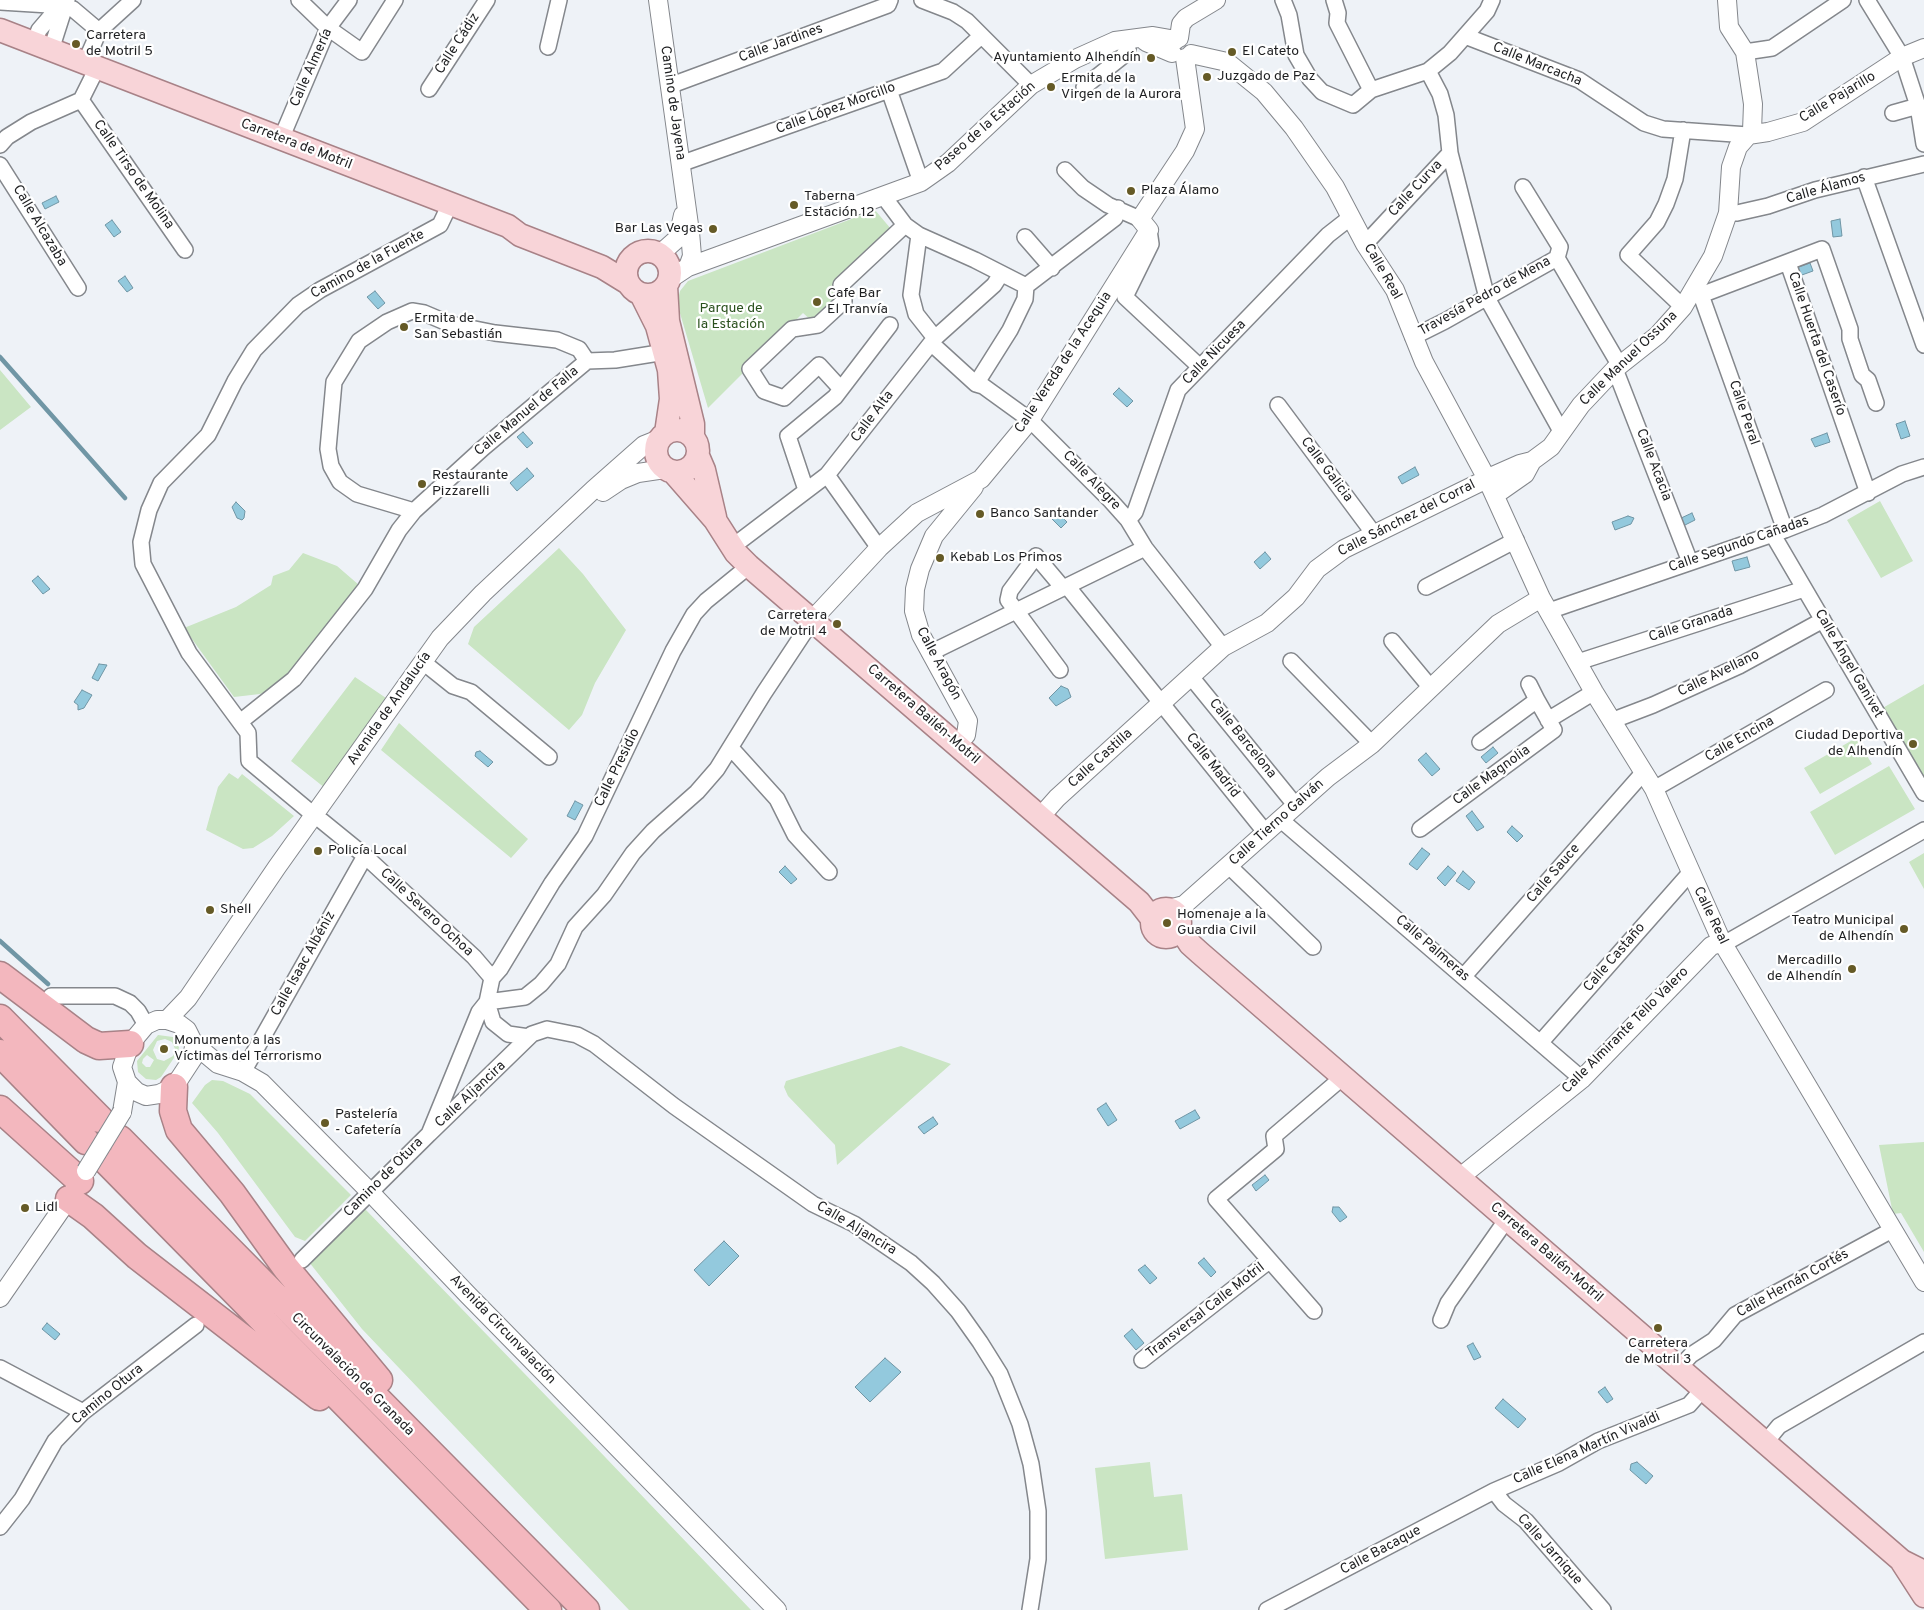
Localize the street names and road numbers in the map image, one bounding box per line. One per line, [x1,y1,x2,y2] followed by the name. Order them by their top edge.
[432,10,484,78] street label: Calle Cádiz
[737,21,825,67] street label: Calle Jardines
[287,26,337,110] street label: Calle Almería
[1490,39,1584,91] street label: Calle Marcacha
[656,45,688,161] street label: Camino de Jayena
[1797,69,1879,127] street label: Calle Pajarillo
[932,79,1040,175] street label: Paseo de la Estación
[774,80,898,138] street label: Calle López Morcillo
[238,116,354,174] street label: Carretera de Motril
[89,117,177,233] street label: Calle Tirso de Molina
[1385,157,1447,221] street label: Calle Curva
[1784,170,1868,208] street label: Calle Álamos
[8,182,70,270] street label: Calle Alcazaba
[308,227,428,303] street label: Camino de la Fuente
[1359,241,1405,303] street label: Calle Real
[1416,254,1554,340] street label: Travesía Pedro de Mena
[1783,270,1849,418] street label: Calle Huerta del Caserío
[1012,289,1116,437] street label: Calle Vereda de la Acequia
[1577,308,1681,410] street label: Calle Manuel Ossuna
[1180,317,1250,389] street label: Calle Nicuesa
[472,364,582,460] street label: Calle Manuel de Falla
[1724,378,1762,448] street label: Calle Peral
[848,388,898,446] street label: Calle Alta
[1631,426,1675,504] street label: Calle Acacia
[1296,434,1356,506] street label: Calle Galicia
[1059,448,1123,514] street label: Calle Alegre
[1335,477,1479,561] street label: Calle Sánchez del Corral
[1667,513,1811,577] street label: Calle Segundo Cañadas
[1647,603,1735,647] street label: Calle Granada
[1810,607,1886,721] street label: Calle Ángel Ganivet
[912,625,964,703] street label: Calle Aragón
[1675,647,1763,701] street label: Calle Avellano
[345,649,435,769] street label: Avenida de Andalucía
[863,661,983,769] street label: Carretera Bailén-Motril
[1205,696,1279,782] street label: Calle Barcelona
[1703,714,1777,766] street label: Calle Encina
[592,726,644,810] street label: Calle Presidio
[1065,726,1137,792] street label: Calle Castilla
[1181,730,1243,802] street label: Calle Madrid
[1450,742,1534,810] street label: Calle Magnolia
[1226,776,1328,870] street label: Calle Tierno Galván
[1524,841,1584,907] street label: Calle Sauce
[376,865,476,961] street label: Calle Severo Ochoa
[1689,884,1731,948] street label: Calle Real
[268,909,340,1019] street label: Calle Isaac Albéniz
[1391,912,1473,986] street label: Calle Palmeras
[1581,920,1649,996] street label: Calle Castaño
[1559,964,1693,1098] street label: Calle Almirante Tello Valero
[432,1058,510,1132] street label: Calle Aljancira
[341,1135,427,1221] street label: Camino de Otura
[813,1199,899,1259] street label: Calle Aljancira
[1486,1199,1606,1307] street label: Carretera Bailén-Motril
[1734,1246,1852,1322] street label: Calle Hernán Cortés
[1143,1260,1269,1362] street label: Transversal Calle Motril
[445,1272,559,1388] street label: Avenida Circunvalación
[287,1310,417,1440] street label: Circunvalación de Granada
[69,1361,147,1429] street label: Camino Otura
[1511,1409,1663,1489] street label: Calle Elena Martín Vivaldi
[1513,1511,1585,1589] street label: Calle Jarnique
[1338,1523,1424,1579] street label: Calle Bacaque

